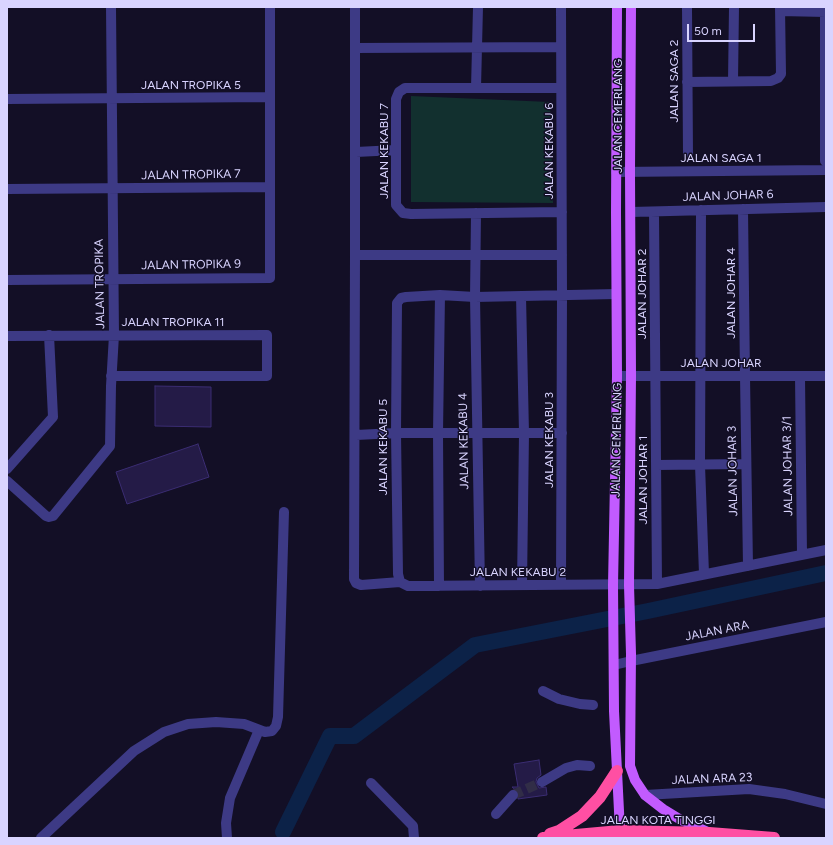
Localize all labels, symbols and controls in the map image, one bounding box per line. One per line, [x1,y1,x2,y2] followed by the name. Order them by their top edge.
[689,16,757,42] scale bar
[694,24,722,38] text: 50 m
[667,40,681,122] street label: JALAN SAGA 2
[611,59,625,173] street label: JALAN CEMERLANG
[141,78,241,92] street label: JALAN TROPIKA 5
[377,103,391,199] street label: JALAN KEKABU 7
[542,103,556,199] street label: JALAN KEKABU 6
[680,151,762,165] street label: JALAN SAGA 1
[141,167,241,183] street label: JALAN TROPIKA 7
[682,187,774,205] street label: JALAN JOHAR 6
[92,239,108,329] street label: JALAN TROPIKA
[724,247,738,339] street label: JALAN JOHAR 4
[635,249,649,339] street label: JALAN JOHAR 2
[141,257,241,273] street label: JALAN TROPIKA 9
[122,315,224,329] street label: JALAN TROPIKA 11
[680,356,762,370] street label: JALAN JOHAR
[609,383,625,497] street label: JALAN CEMERLANG
[456,392,472,490] street label: JALAN KEKABU 4
[542,392,556,488] street label: JALAN KEKABU 3
[376,399,390,495] street label: JALAN KEKABU 5
[780,416,796,516] street label: JALAN JOHAR 3/1
[725,426,741,516] street label: JALAN JOHAR 3
[636,436,650,524] street label: JALAN JOHAR 1
[470,565,566,579] street label: JALAN KEKABU 2
[684,618,750,644] street label: JALAN ARA
[671,770,753,788] street label: JALAN ARA 23
[601,813,715,827] street label: JALAN KOTA TINGGI

